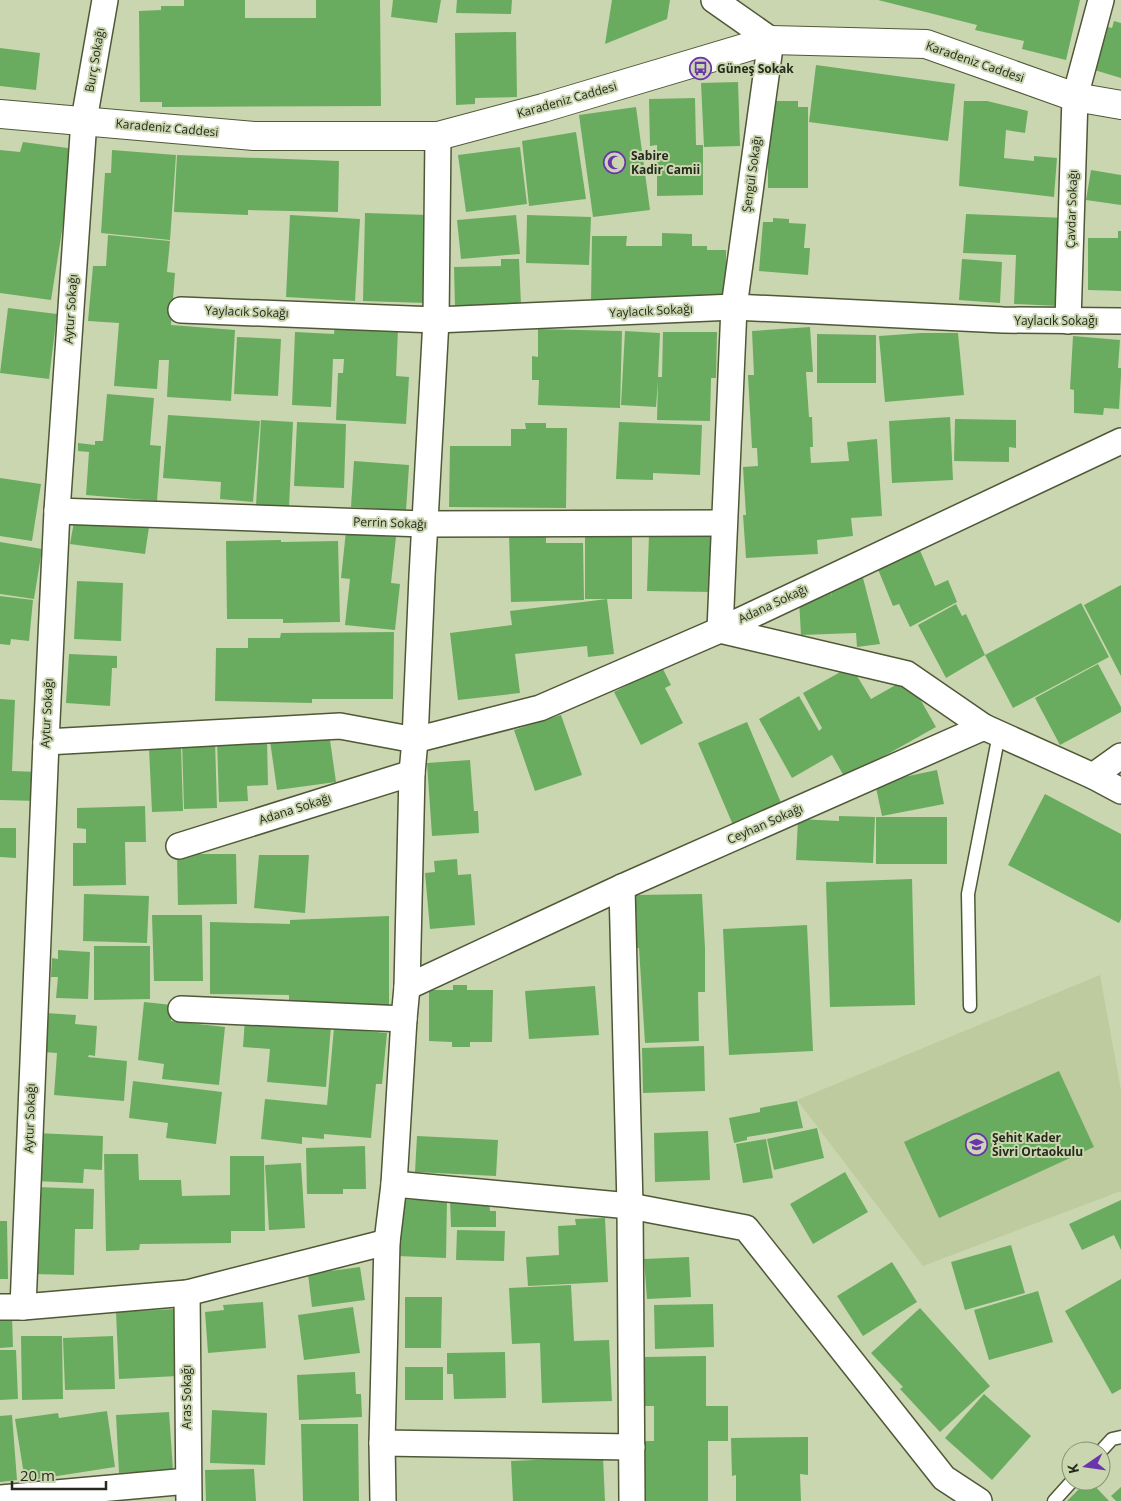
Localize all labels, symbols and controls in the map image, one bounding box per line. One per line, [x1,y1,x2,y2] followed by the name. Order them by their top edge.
[80,26,109,93] street label: Burç Sokağı
[924,37,1027,86] street label: Karadeniz Caddesi
[689,57,713,81] bus stop icon: Güneş Sokak
[717,60,794,77] place label: Güneş Sokak
[515,77,619,122] street label: Karadeniz Caddesi
[115,115,219,140] street label: Karadeniz Caddesi
[738,135,765,213] street label: Şengül Sokağı
[631,147,700,178] place label: Sabire Kadir Camii
[603,151,627,175] mosque icon: Sabire Kadir Camii
[1062,169,1081,249] street label: Çavdar Sokağı
[60,274,81,344] street label: Aytur Sokağı
[609,300,693,321] street label: Yaylacık Sokağı
[205,302,289,321] street label: Yaylacık Sokağı
[1014,312,1098,329] street label: Yaylacık Sokağı
[353,513,427,532] street label: Perrin Sokağı
[735,580,810,627] street label: Adana Sokağı
[36,678,57,748] street label: Aytur Sokağı
[257,789,333,828] street label: Adana Sokağı
[724,799,805,848] street label: Ceyhan Sokağı
[20,1083,39,1153] street label: Aytur Sokağı
[992,1129,1083,1160] place label: Şehit Kader Sivri Ortaokulu
[964,1133,988,1157] school or university icon: Şehit Kader Sivri Ortaokulu
[178,1365,195,1429] street label: Aras Sokağı
[1061,1441,1111,1491] north arrow
[12,1458,106,1490] scale bar
[1062,1462,1083,1476] text: K
[20,1465,55,1485] text: 20 m

